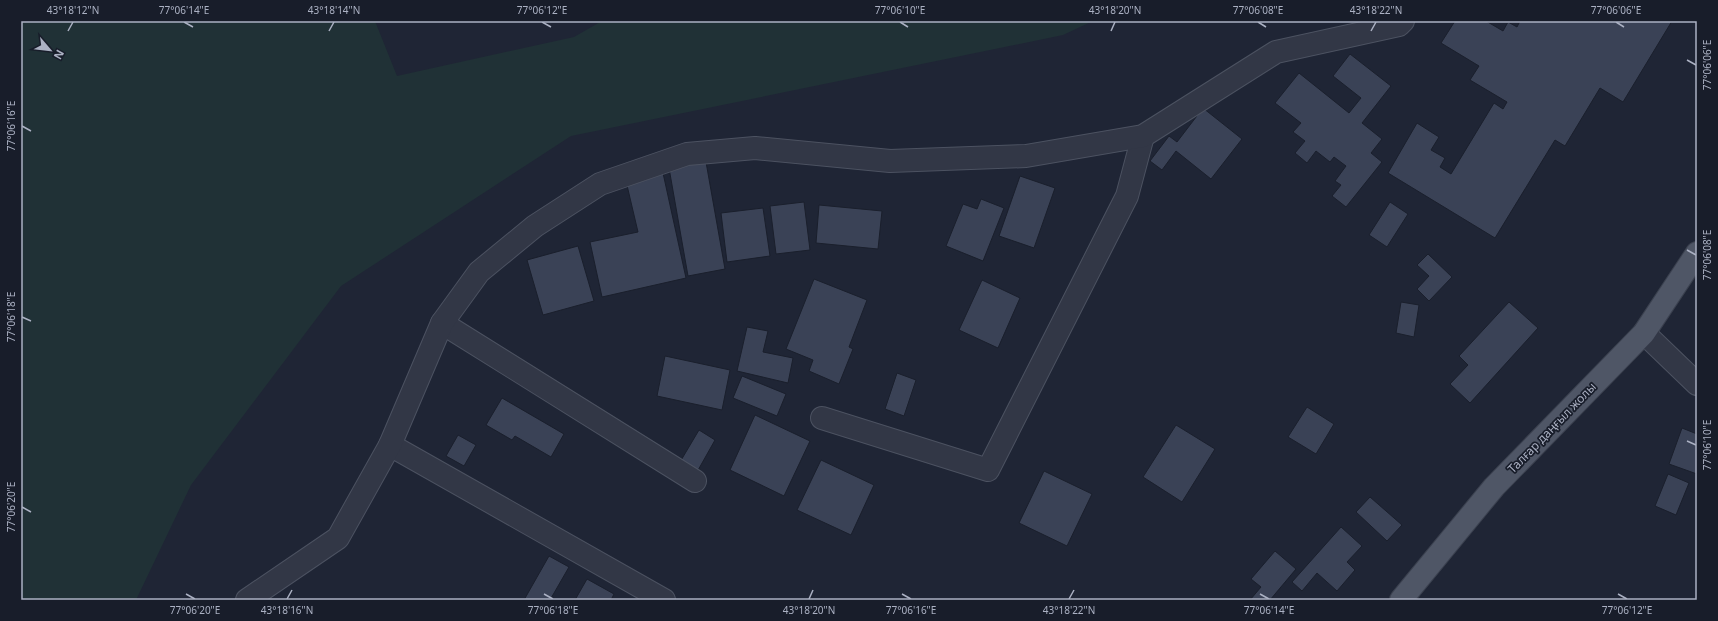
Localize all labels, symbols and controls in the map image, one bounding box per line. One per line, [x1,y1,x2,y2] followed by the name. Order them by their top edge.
[47,3,99,17] text: 43°18'12"N
[159,3,209,17] text: 77°06'14"E
[308,3,360,17] text: 43°18'14"N
[517,3,567,17] text: 77°06'12"E
[875,3,925,17] text: 77°06'10"E
[1089,3,1141,17] text: 43°18'20"N
[1233,3,1283,17] text: 77°06'08"E
[1350,3,1402,17] text: 43°18'22"N
[1591,3,1641,17] text: 77°06'06"E
[30,30,70,70] north arrow
[1700,40,1714,90] text: 77°06'06"E
[51,47,68,62] text: N
[4,101,18,151] text: 77°06'16"E
[1700,230,1714,280] text: 77°06'08"E
[4,292,18,342] text: 77°06'18"E
[1504,378,1600,477] street label: Талғар даңғыл жолы
[1700,420,1714,470] text: 77°06'10"E
[4,482,18,532] text: 77°06'20"E
[170,603,220,617] text: 77°06'20"E
[261,603,313,617] text: 43°18'16"N
[528,603,578,617] text: 77°06'18"E
[783,603,835,617] text: 43°18'20"N
[886,603,936,617] text: 77°06'16"E
[1043,603,1095,617] text: 43°18'22"N
[1244,603,1294,617] text: 77°06'14"E
[1602,603,1652,617] text: 77°06'12"E

